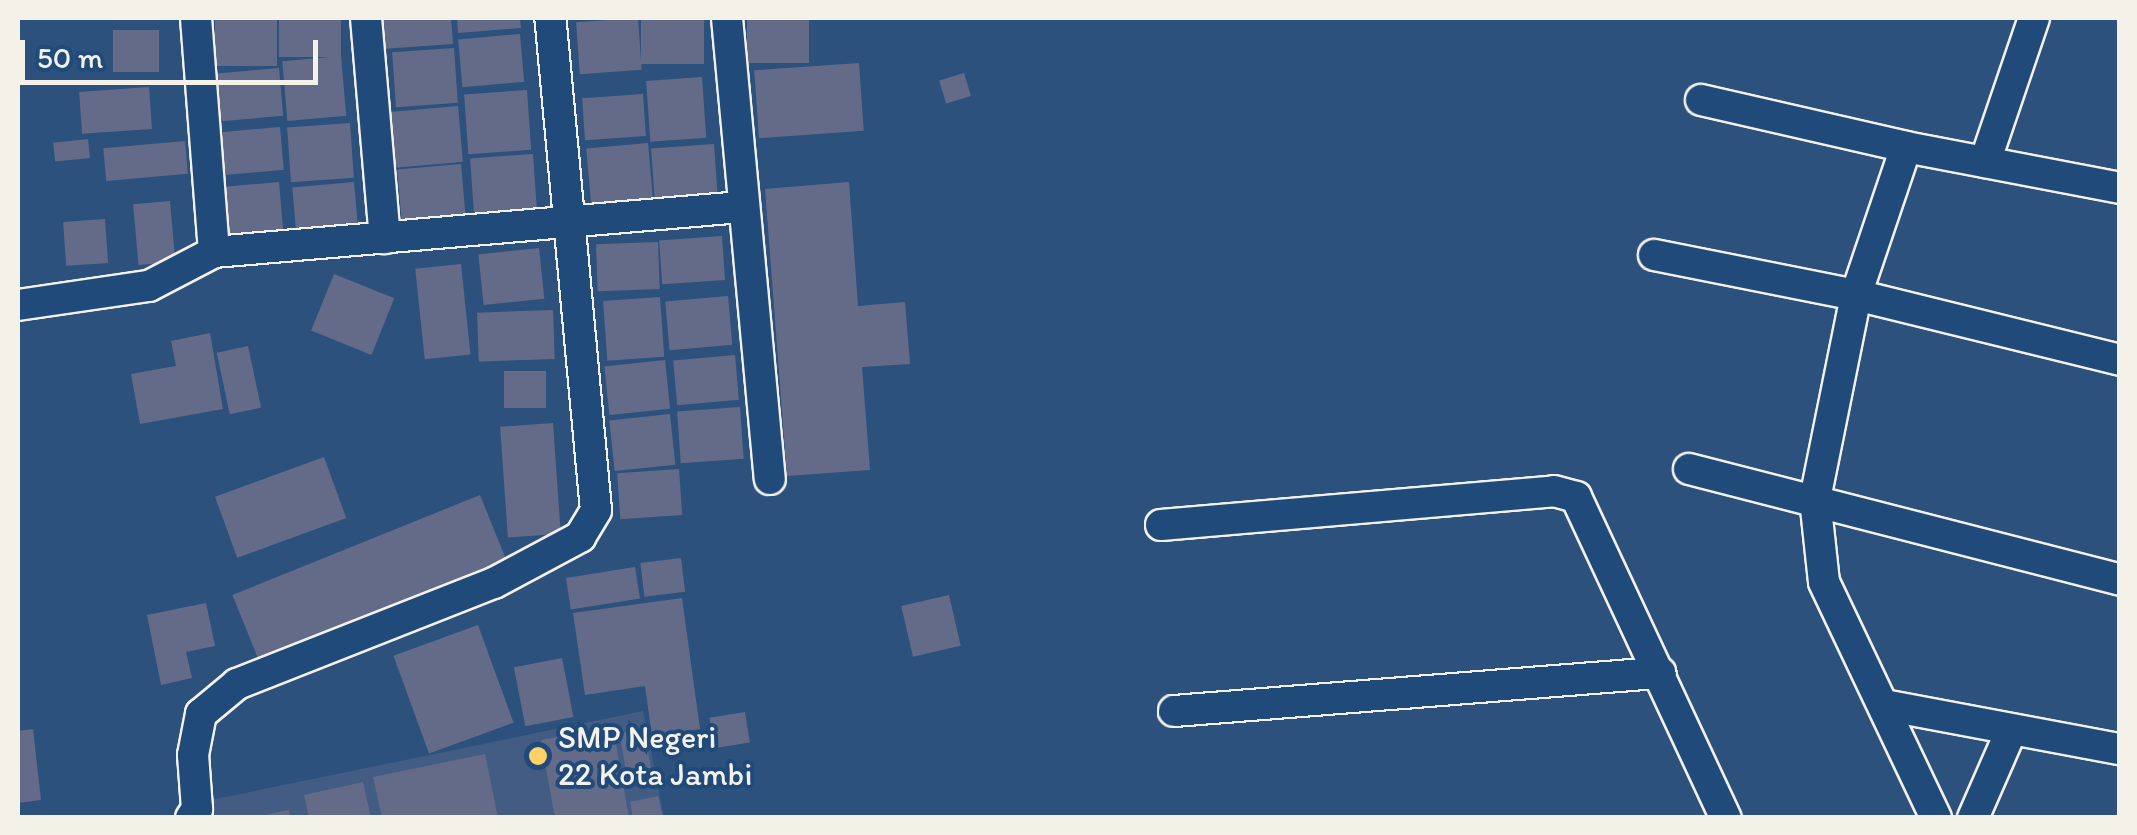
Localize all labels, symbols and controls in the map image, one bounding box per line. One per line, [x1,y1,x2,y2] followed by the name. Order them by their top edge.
[25,20,322,82] scale bar
[37,39,103,76] text: 50 m
[558,719,754,794] place label: SMP Negeri 22 Kota Jambi
[527,745,549,767] marker: SMP Negeri 22 Kota Jambi

